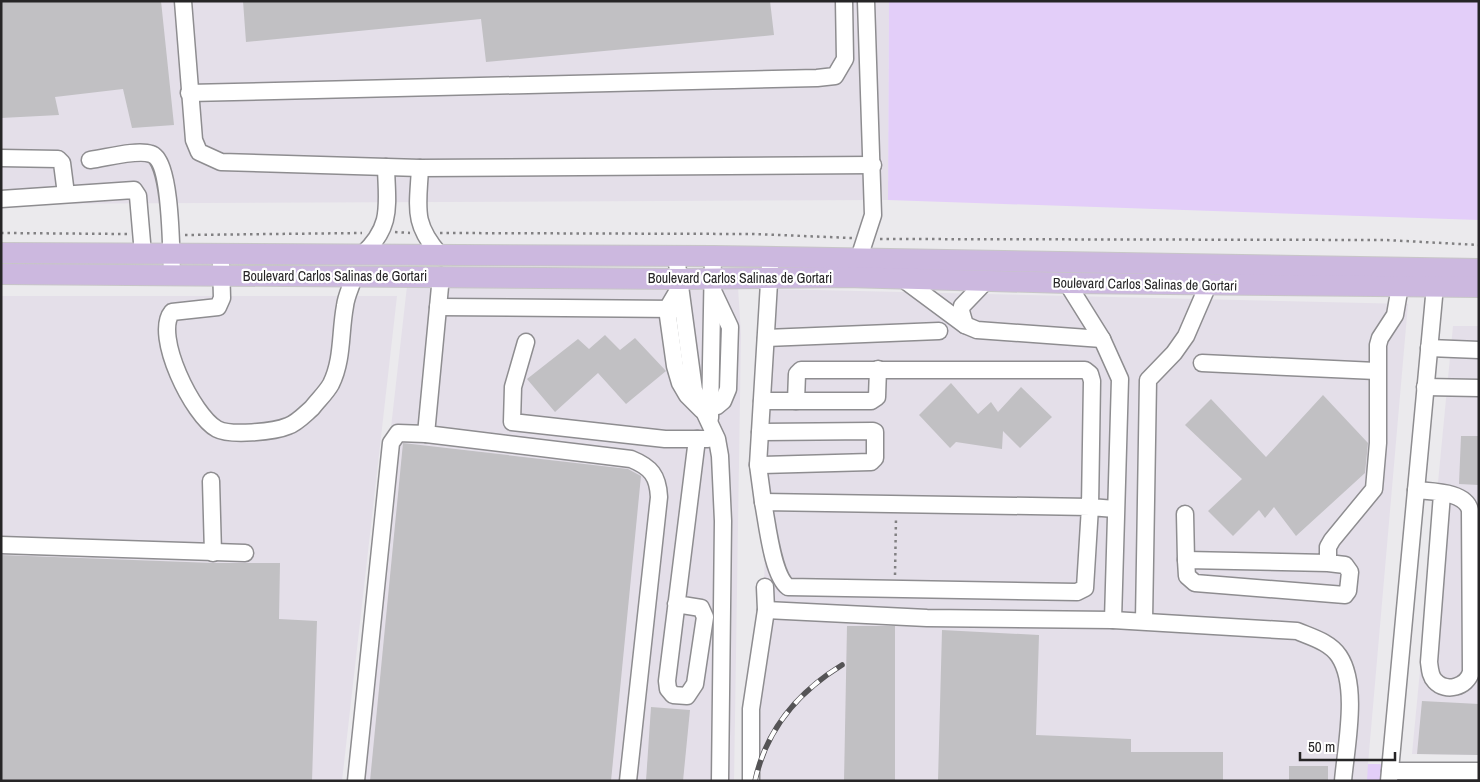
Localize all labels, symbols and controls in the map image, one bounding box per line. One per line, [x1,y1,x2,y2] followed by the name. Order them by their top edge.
[243,267,427,285] street label: Boulevard Carlos Salinas de Gortari
[648,269,832,287] street label: Boulevard Carlos Salinas de Gortari
[1053,273,1237,295] street label: Boulevard Carlos Salinas de Gortari
[1300,730,1395,762] scale bar
[1308,736,1335,757] text: 50 m

